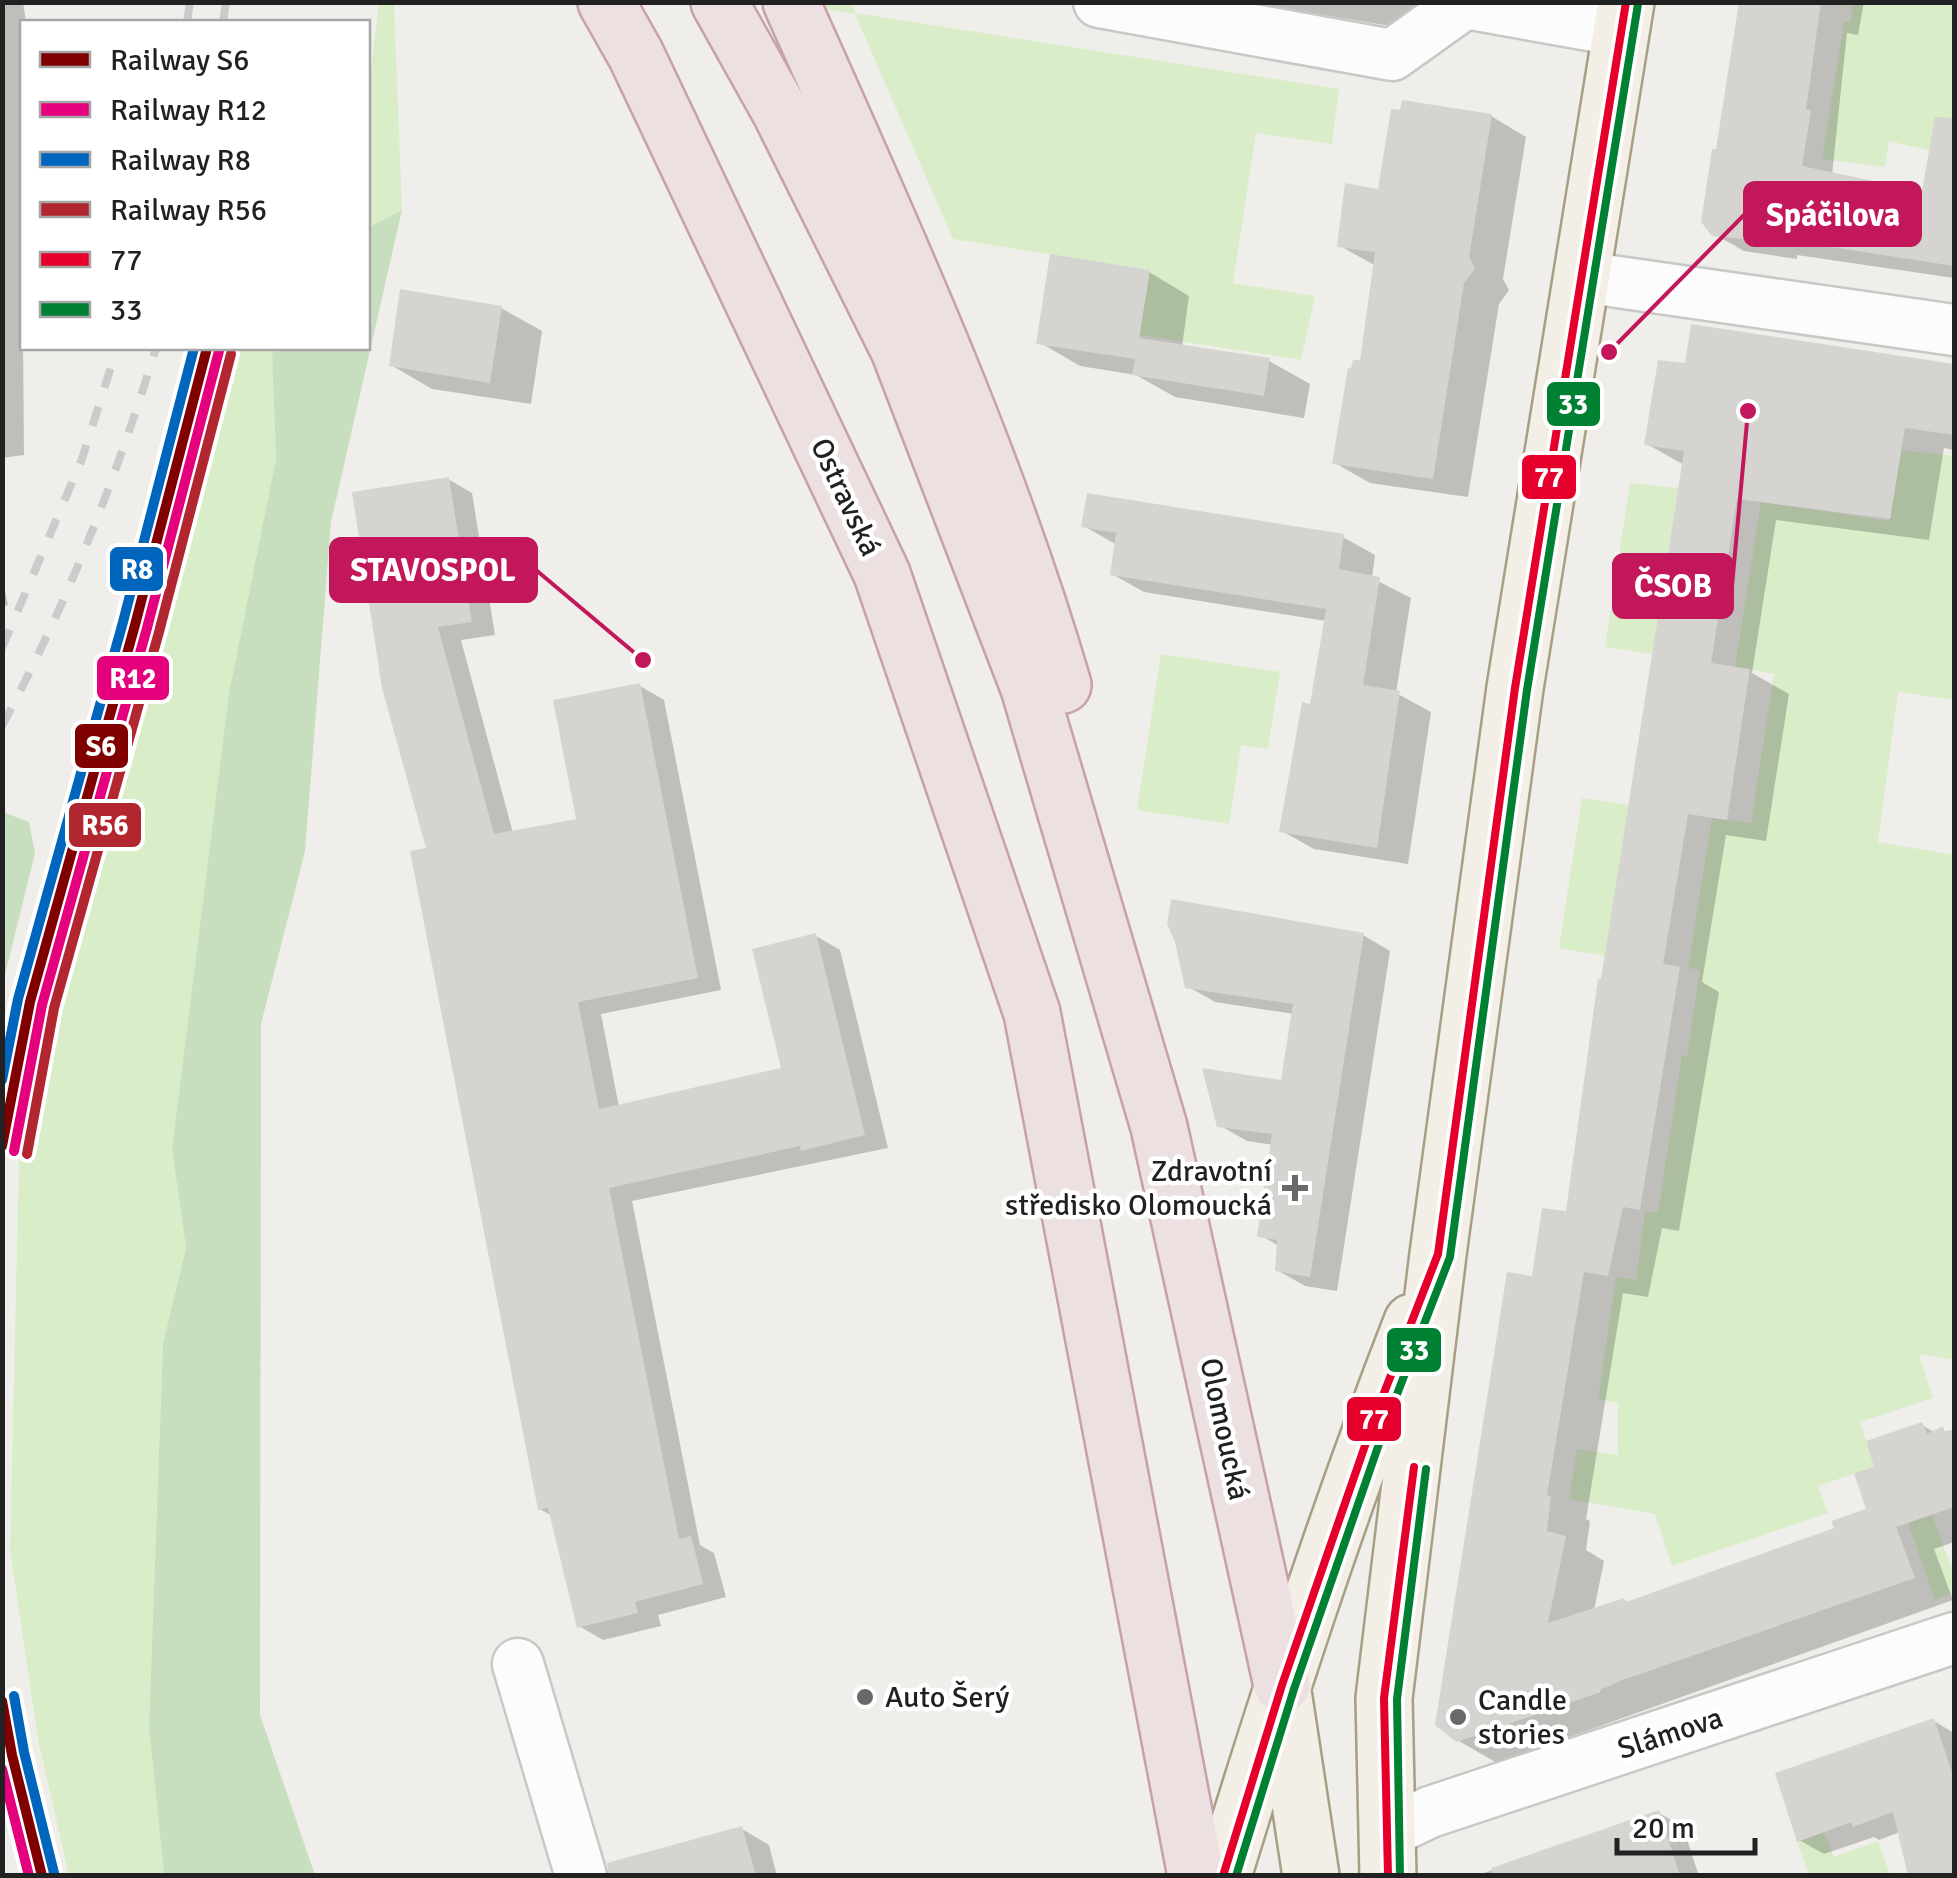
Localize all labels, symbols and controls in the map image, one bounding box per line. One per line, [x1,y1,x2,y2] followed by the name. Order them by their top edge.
[20,20,370,350] legend
[110,42,249,79] text: Railway S6
[110,92,267,129] text: Railway R12
[110,142,251,179] text: Railway R8
[1745,183,1920,245] callout: Spáčilova
[110,192,267,229] text: Railway R56
[1766,196,1900,235] text: Spáčilova
[110,242,142,279] text: 77
[110,292,142,329] text: 33
[1545,380,1602,428] line badge: 33
[1558,388,1588,422] text: 33
[802,432,889,562] street label: Ostravská
[1520,453,1578,501] line badge: 77
[1534,461,1564,495] text: 77
[331,539,536,601] callout: STAVOSPOL
[108,545,165,593] line badge: R8
[350,551,516,590] text: STAVOSPOL
[121,553,153,587] text: R8
[1614,555,1732,617] callout: ČSOB
[1634,566,1712,606] text: ČSOB
[95,654,171,702] line badge: R12
[109,662,157,696] text: R12
[73,722,130,770] line badge: S6
[86,730,116,764] text: S6
[67,801,143,849] line badge: R56
[81,809,129,843] text: R56
[1005,1153,1272,1224] place label: Zdravotní středisko Olomoucká
[1282,1175,1308,1201] marker: Zdravotní středisko Olomoucká
[1385,1326,1443,1374] line badge: 33
[1399,1334,1429,1368] text: 33
[1191,1355,1258,1503] street label: Olomoucká
[1345,1395,1403,1443] line badge: 77
[1359,1403,1389,1437] text: 77
[885,1679,1009,1716] place label: Auto Šerý
[1478,1682,1567,1753] place label: Candle stories
[854,1686,876,1708] marker: Auto Šerý
[1613,1699,1728,1768] street label: Slámova
[1447,1706,1469,1728] marker: Candle stories
[1617,1793,1754,1855] scale bar
[1632,1810,1695,1847] text: 20 m

